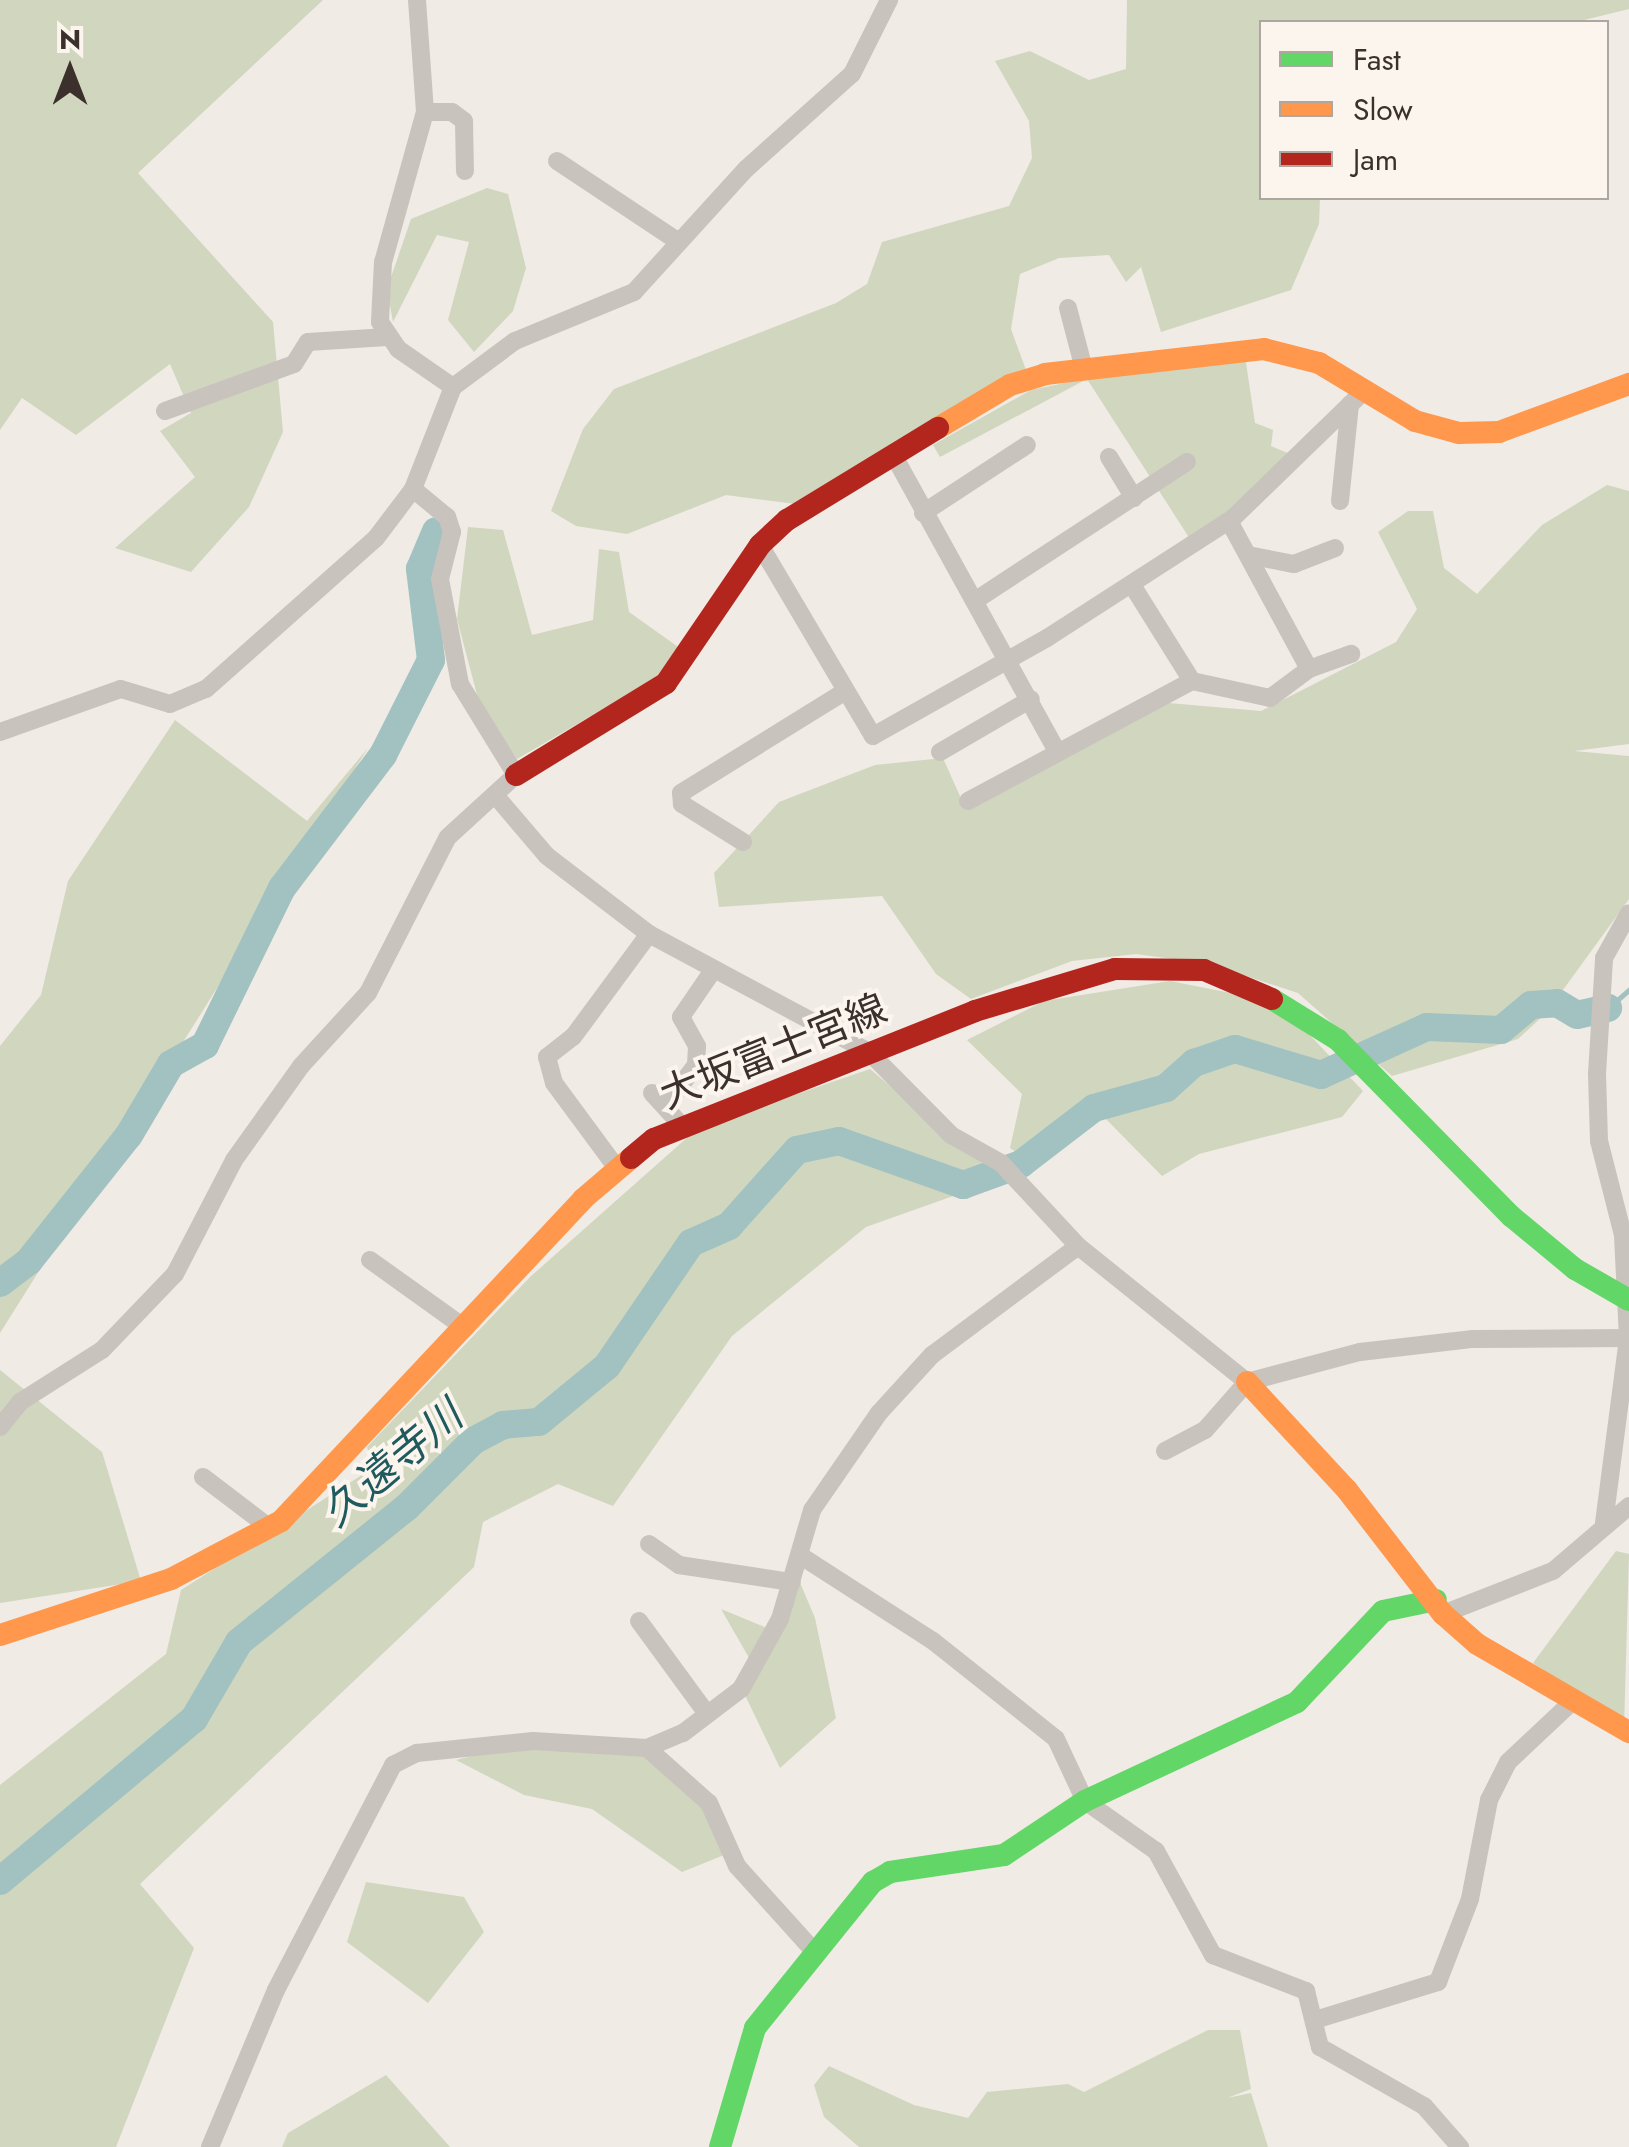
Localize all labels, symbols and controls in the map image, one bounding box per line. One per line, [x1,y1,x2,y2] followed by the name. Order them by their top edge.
[59,19,81,60] text: N
[20,20,120,120] north arrow
[1259,20,1609,200] legend
[1353,38,1401,81] text: Fast
[1353,88,1413,131] text: Slow
[1353,138,1398,181] text: Jam
[653,984,893,1118] street label: 大坂富士宮線
[311,1391,473,1537] water label: 久遠寺川

